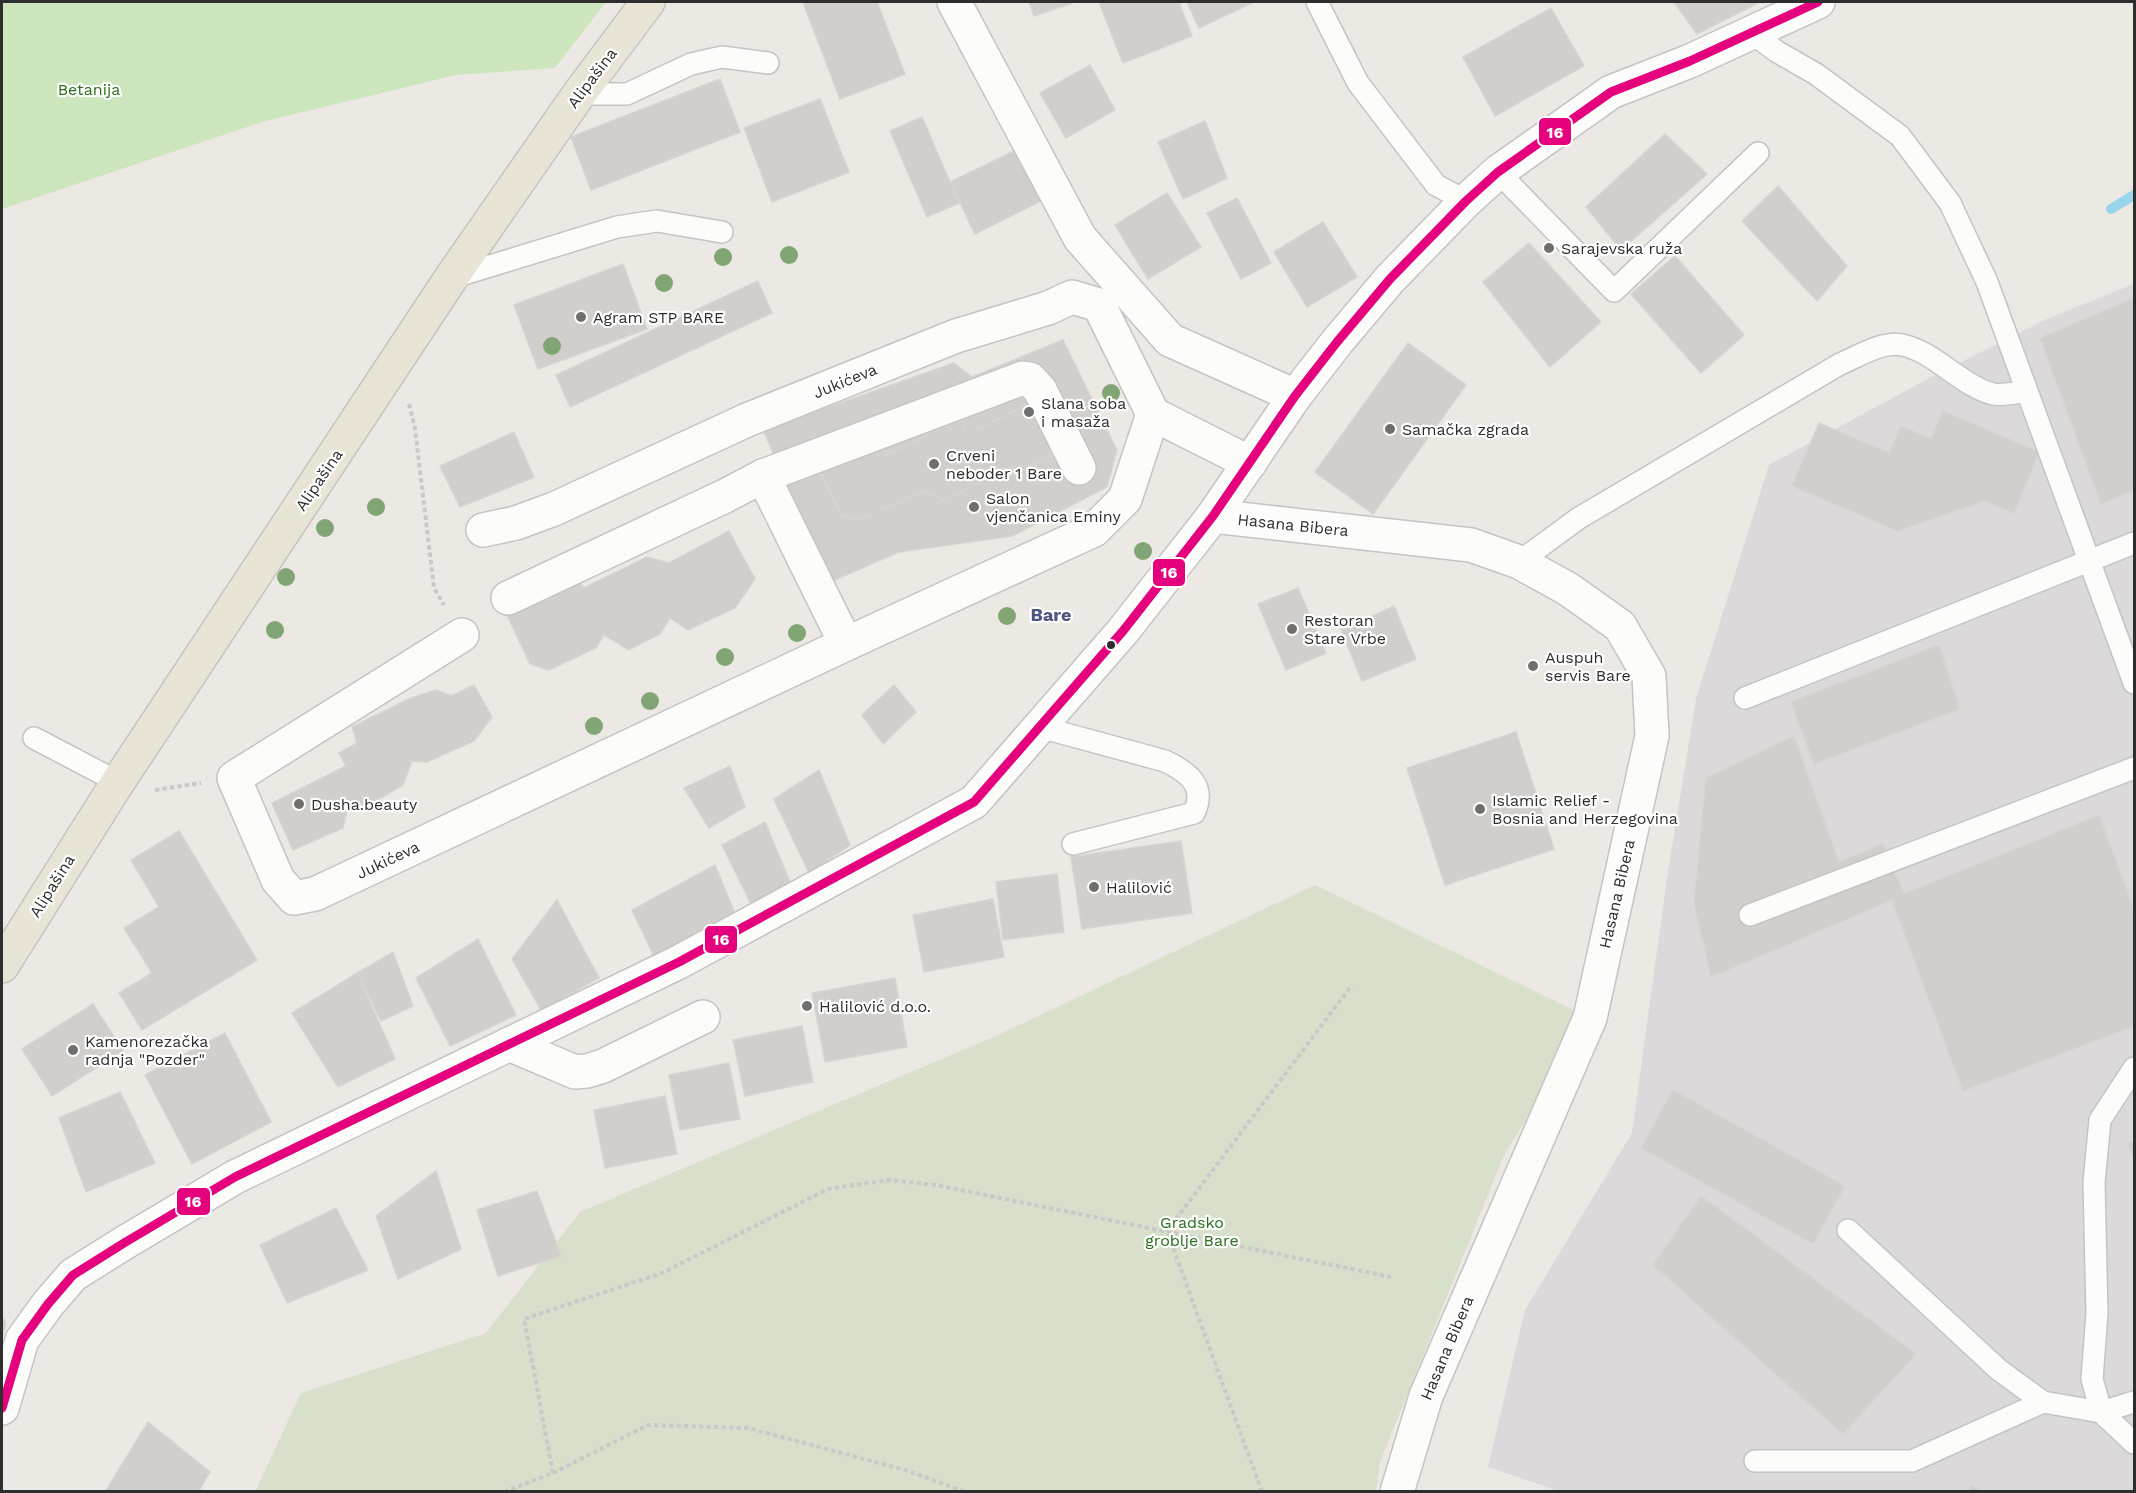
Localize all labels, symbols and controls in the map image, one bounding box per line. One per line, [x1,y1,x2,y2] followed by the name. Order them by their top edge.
[563,44,621,112] street label: Alipašina
[58,80,120,99] park label: Betanija
[1538,117,1572,146] line badge: 16
[1547,123,1564,142] text: 16
[1561,239,1682,258] place label: Sarajevska ruža
[1542,241,1556,255] marker: Sarajevska ruža
[593,308,724,327] place label: Agram STP BARE
[574,310,588,324] marker: Agram STP BARE
[810,360,880,402] street label: Jukićeva
[1041,394,1126,431] place label: Slana soba i masaža
[1022,405,1036,419] marker: Slana soba i masaža
[1402,420,1529,439] place label: Samačka zgrada
[1383,422,1397,436] marker: Samačka zgrada
[291,445,347,515] street label: Alipašina
[946,446,1062,483] place label: Crveni neboder 1 Bare
[927,457,941,471] marker: Crveni neboder 1 Bare
[986,489,1121,526] place label: Salon vjenčanica Eminy
[967,500,981,514] marker: Salon vjenčanica Eminy
[1237,510,1349,540] street label: Hasana Bibera
[1152,558,1186,587] line badge: 16
[1161,563,1178,582] text: 16
[1031,604,1071,625] district label: Bare
[1304,611,1386,648] place label: Restoran Stare Vrbe
[1285,622,1299,636] marker: Restoran Stare Vrbe
[1105,639,1117,651] unlabelled marker
[1545,648,1631,685] place label: Auspuh servis Bare
[1526,659,1540,673] marker: Auspuh servis Bare
[1492,791,1678,828] place label: Islamic Relief - Bosnia and Herzegovina
[311,795,418,814] place label: Dusha.beauty
[292,797,306,811] marker: Dusha.beauty
[1473,802,1487,816] marker: Islamic Relief - Bosnia and Herzegovina
[354,837,422,883] street label: Jukićeva
[1595,838,1639,950] street label: Hasana Bibera
[25,851,79,921] street label: Alipašina
[1106,878,1172,897] place label: Halilović
[1087,880,1101,894] marker: Halilović
[704,925,738,954] line badge: 16
[713,930,730,949] text: 16
[819,997,931,1016] place label: Halilović d.o.o.
[800,999,814,1013] marker: Halilović d.o.o.
[85,1032,208,1069] place label: Kamenorezačka radnja "Pozder"
[66,1043,80,1057] marker: Kamenorezačka radnja "Pozder"
[176,1187,211,1216] line badge: 16
[185,1192,202,1211] text: 16
[1145,1213,1239,1250] park label: Gradsko groblje Bare
[1416,1293,1478,1403] street label: Hasana Bibera

